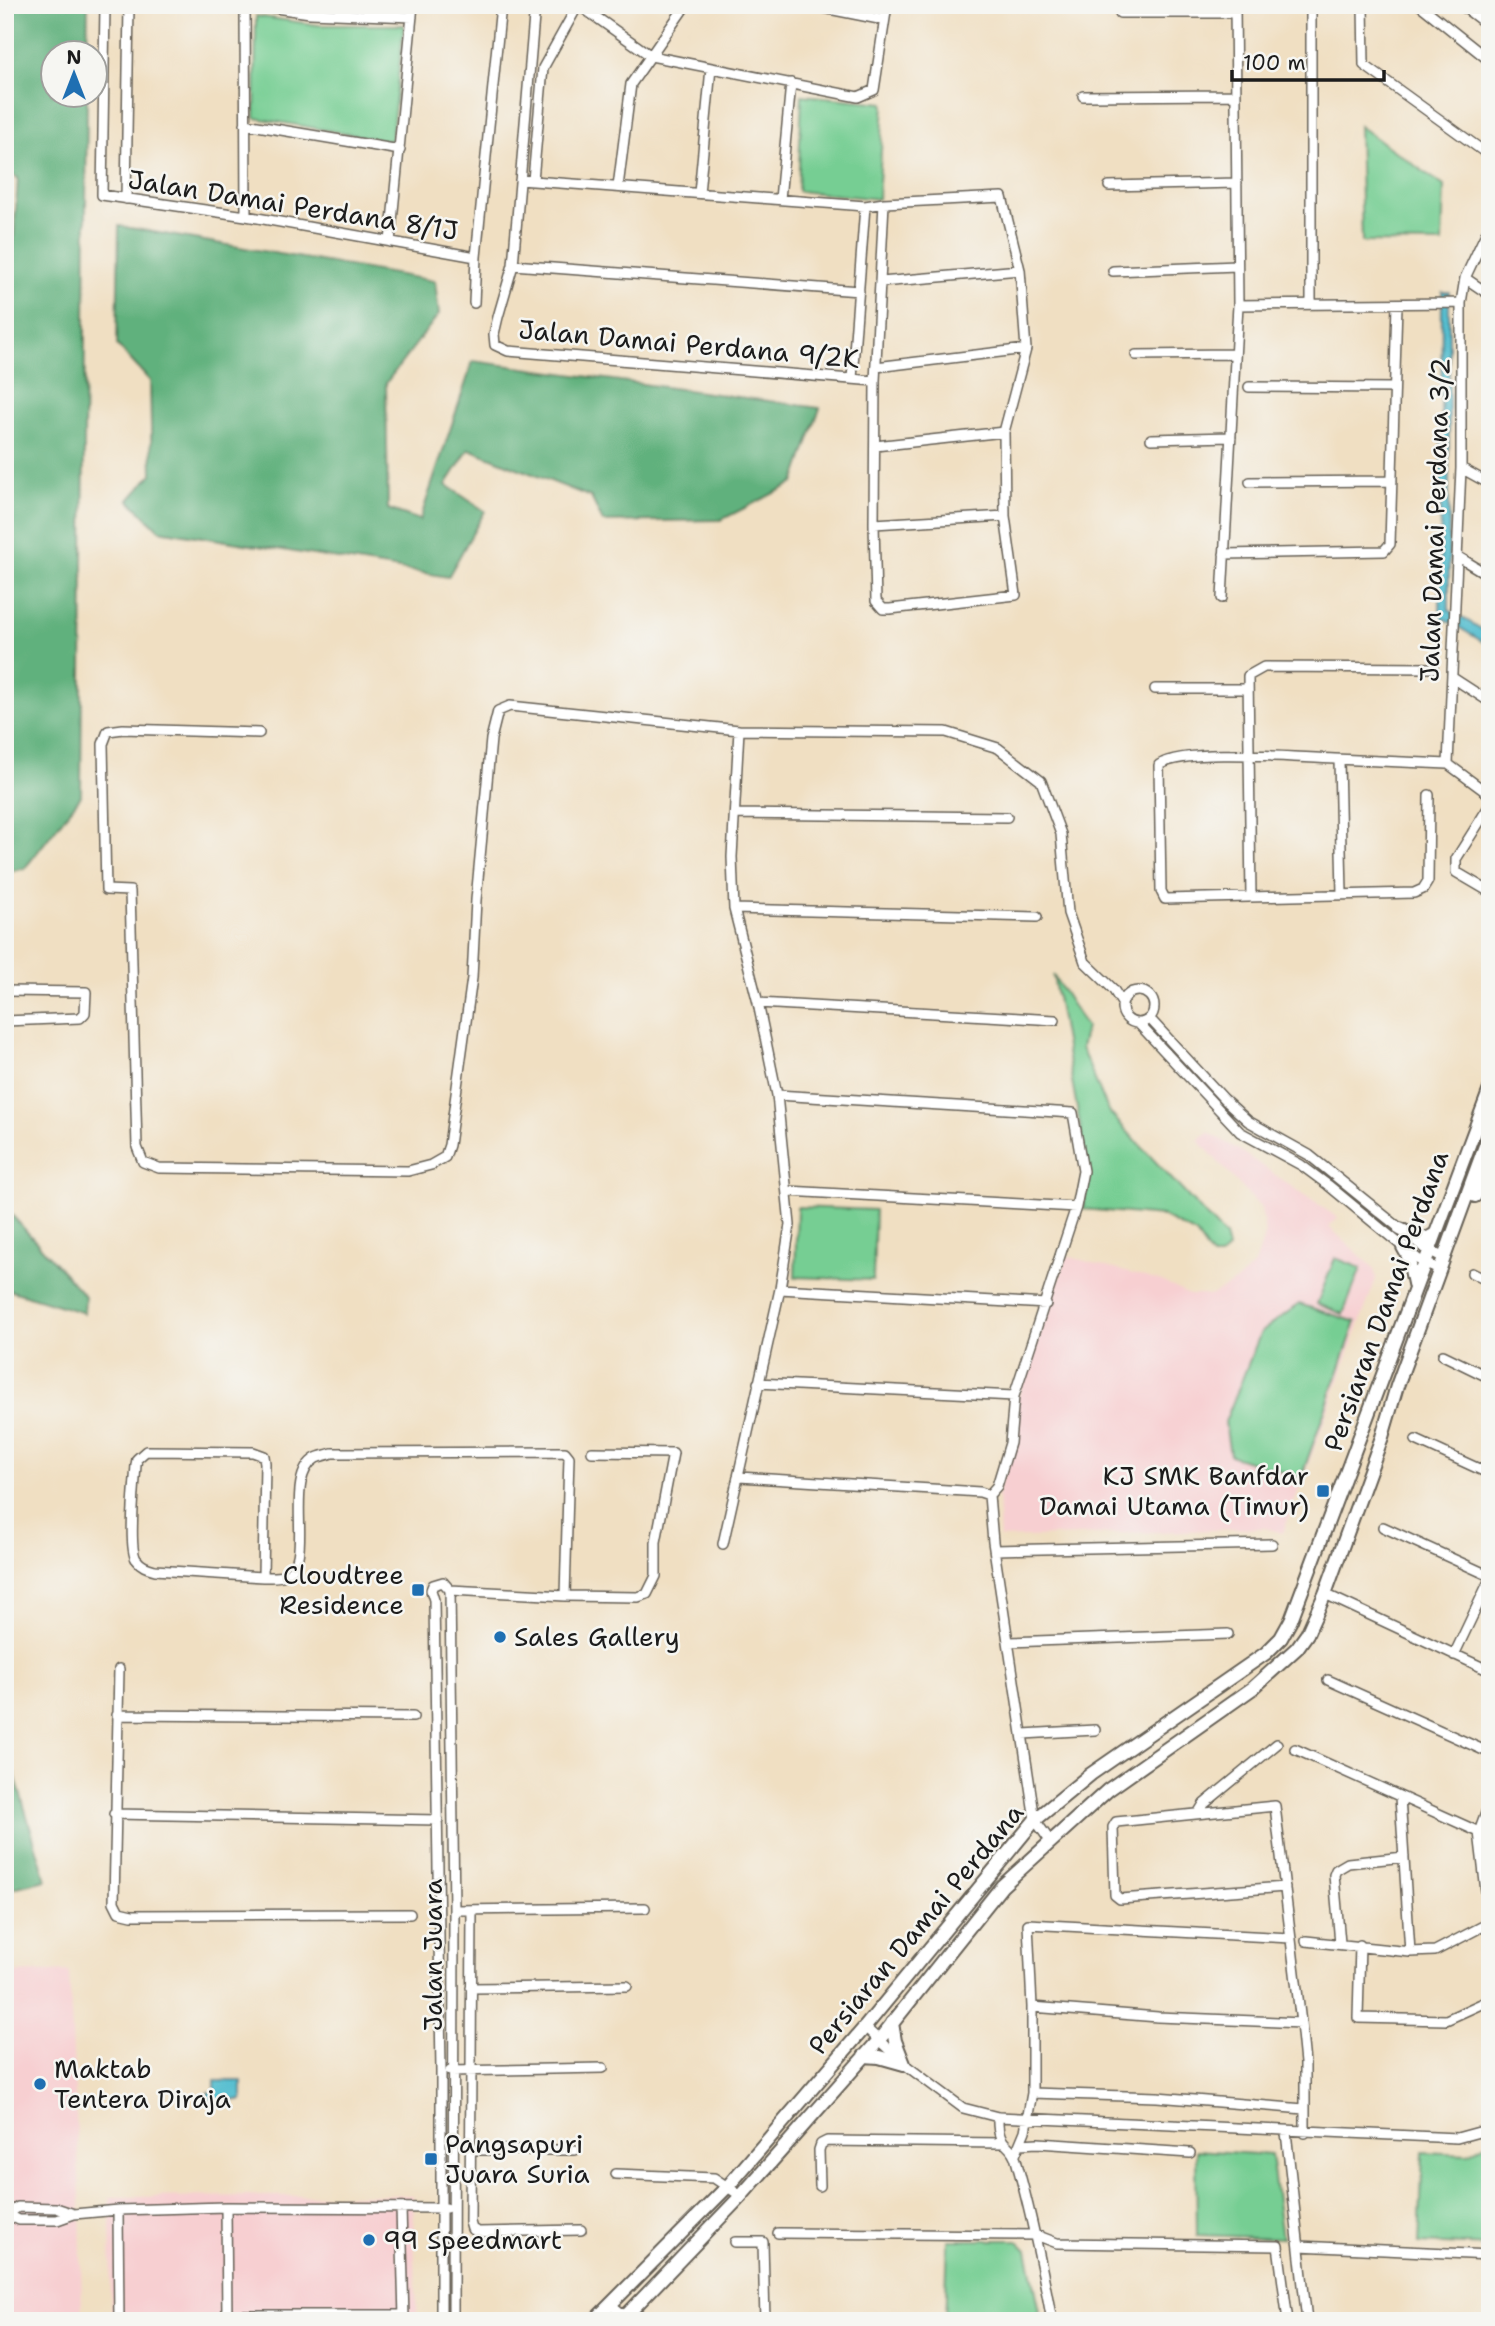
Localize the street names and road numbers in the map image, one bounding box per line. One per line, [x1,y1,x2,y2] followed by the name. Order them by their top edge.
[126,161,461,248] street label: Jalan Damai Perdana 8/1J
[517,311,861,376] street label: Jalan Damai Perdana 9/2K
[1411,357,1458,683] street label: Jalan Damai Perdana 3/2
[1315,1146,1456,1456] street label: Persiaran Damai Perdana
[800,1796,1031,2062] street label: Persiaran Damai Perdana
[415,1879,450,2031] street label: Jalan Juara

